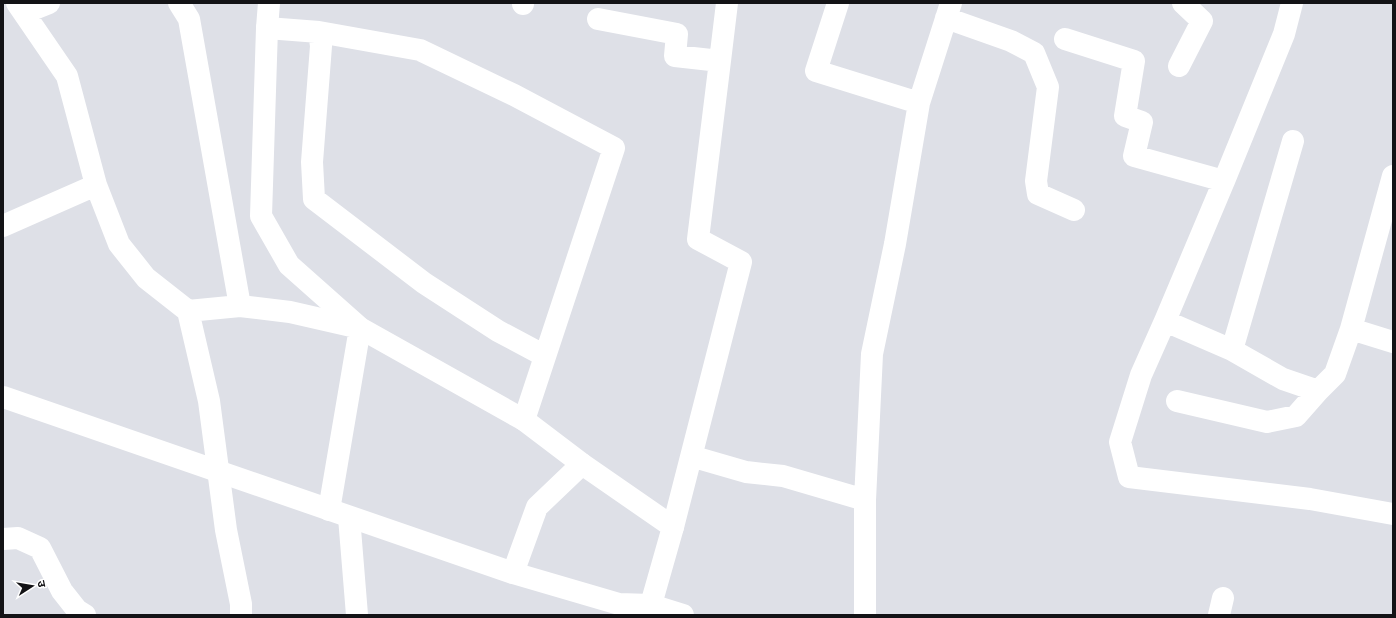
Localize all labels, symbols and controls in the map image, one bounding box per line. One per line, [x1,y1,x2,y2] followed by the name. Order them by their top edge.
[12,566,52,606] north arrow
[34,579,49,589] text: उ

